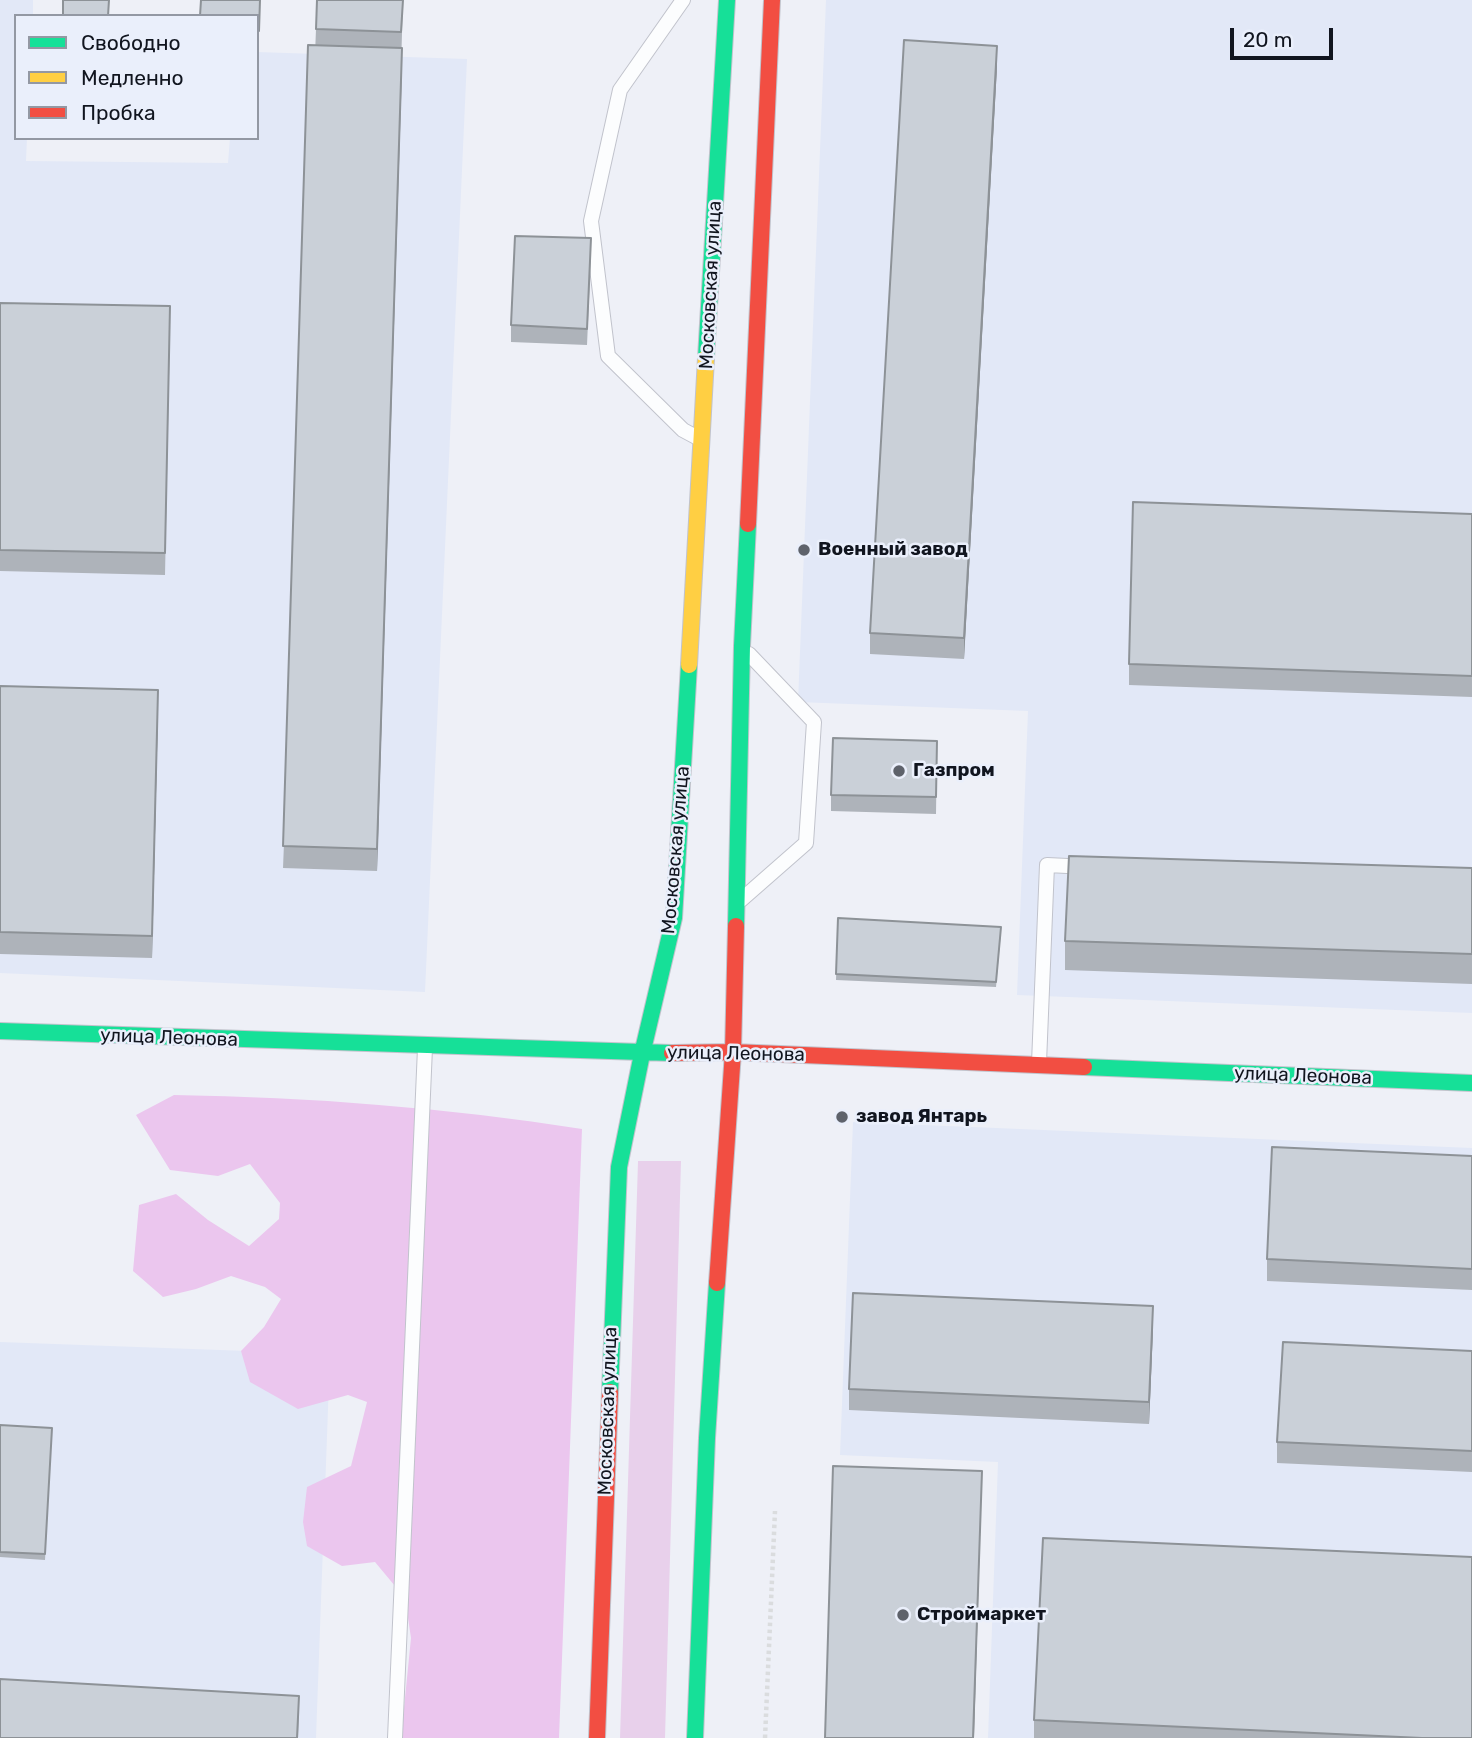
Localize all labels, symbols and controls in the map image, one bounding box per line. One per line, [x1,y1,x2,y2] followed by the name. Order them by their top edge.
[14,14,259,140] legend
[1234,14,1337,58] scale bar
[1243,27,1292,52] text: 20 m
[81,30,181,55] text: Свободно
[81,65,184,90] text: Медленно
[81,100,156,125] text: Пробка
[695,200,727,370] street label: Московская улица
[818,539,968,561] place label: Военный завод
[796,542,812,558] marker: Военный завод
[913,760,995,782] place label: Газпром
[891,763,907,779] marker: Газпром
[657,765,695,935] street label: Московская улица
[100,1024,238,1052] street label: улица Леонова
[667,1041,805,1067] street label: улица Леонова
[1234,1062,1372,1090] street label: улица Леонова
[856,1106,987,1128] place label: завод Янтарь
[834,1109,850,1125] marker: завод Янтарь
[594,1326,622,1496] street label: Московская улица
[917,1604,1046,1626] place label: Строймаркет
[895,1607,911,1623] marker: Строймаркет

